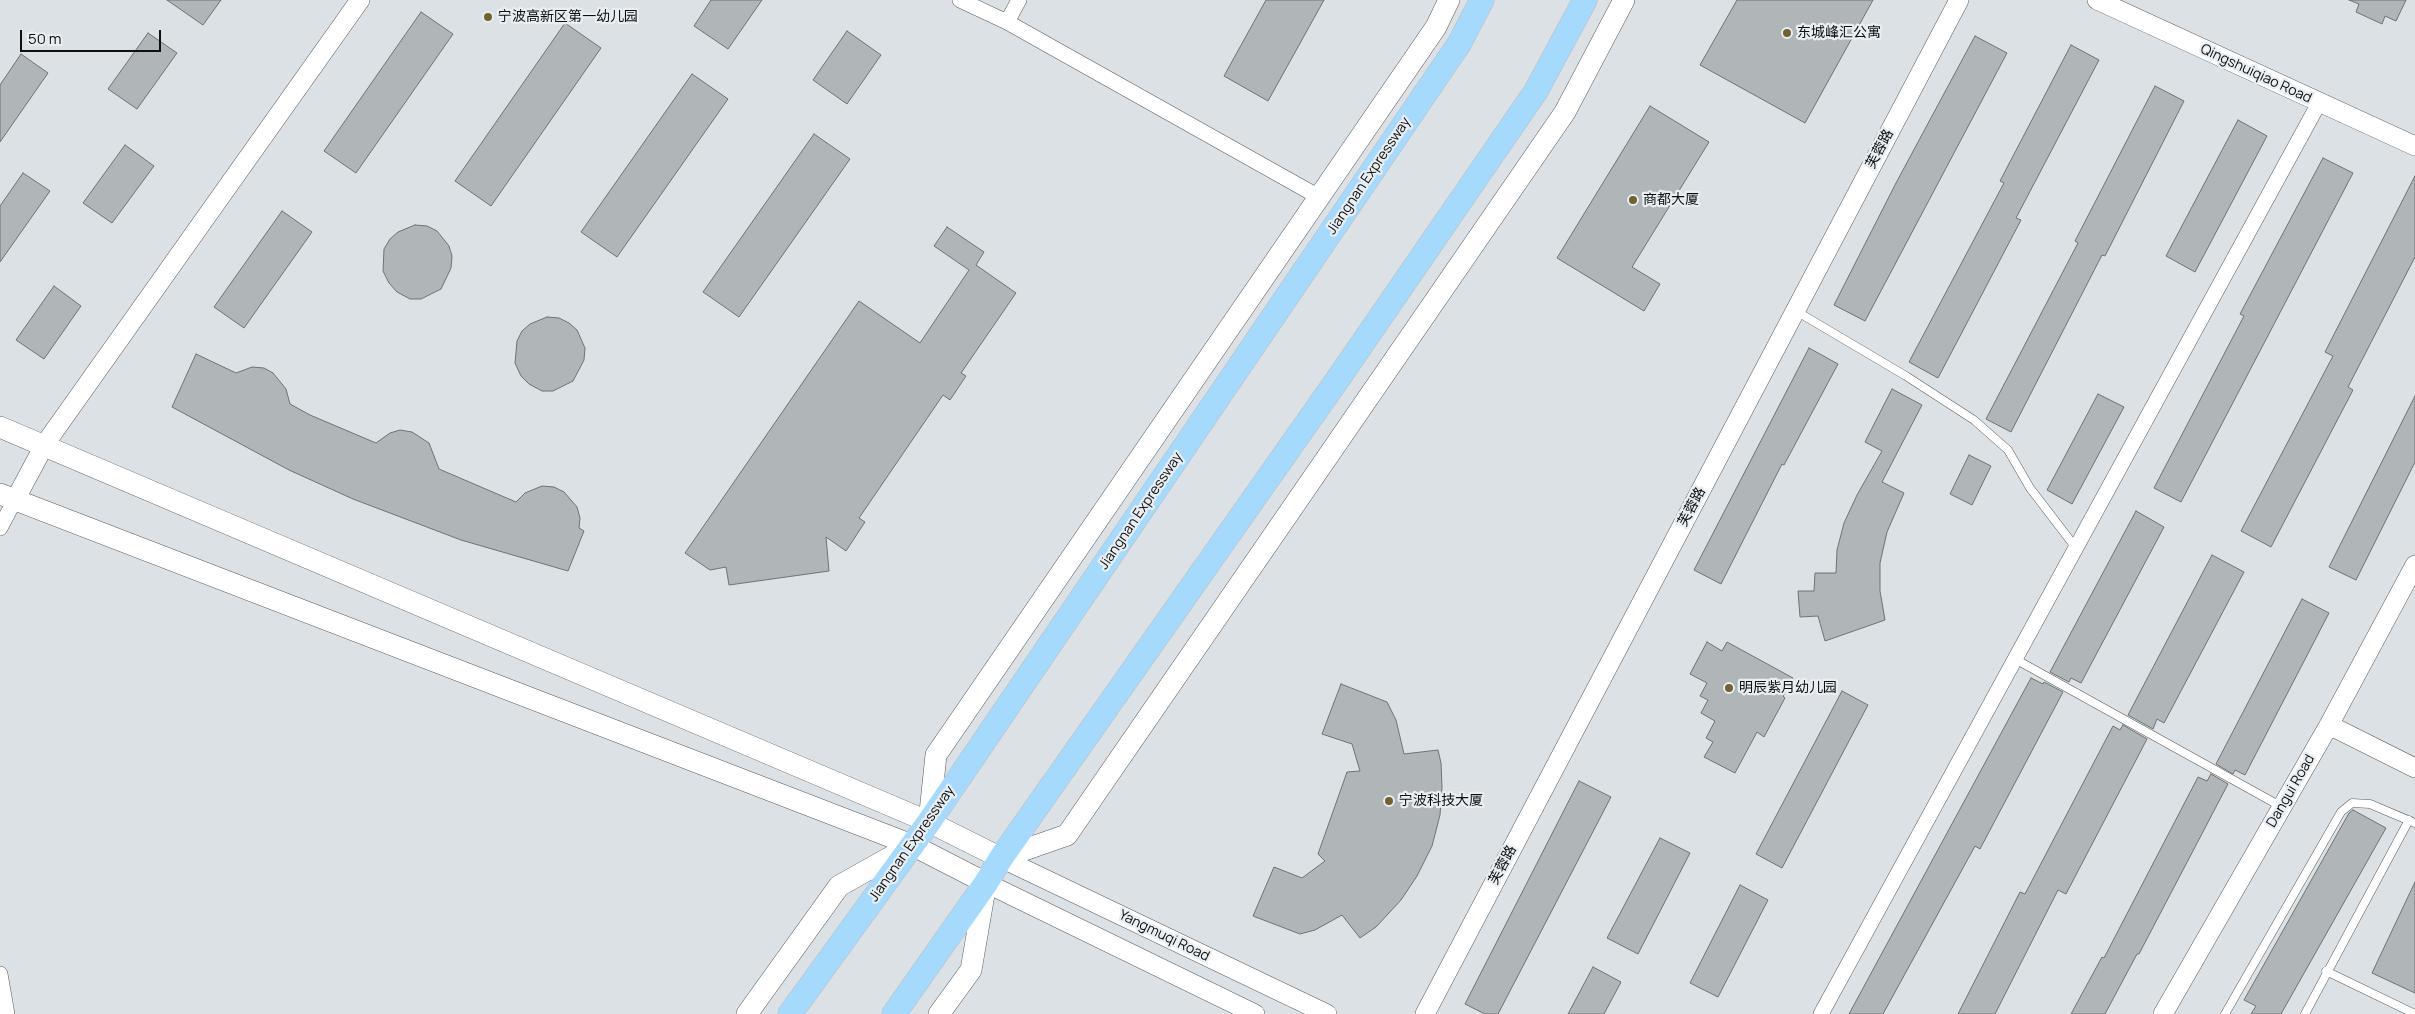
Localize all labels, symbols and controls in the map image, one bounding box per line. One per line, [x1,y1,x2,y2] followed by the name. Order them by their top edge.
[498,9,638,25] place label: 宁波高新区第一幼儿园
[482,11,494,23] marker: 宁波高新区第一幼儿园
[22,20,164,52] scale bar
[1797,25,1881,41] place label: 东城峰汇公寓
[1781,27,1793,39] marker: 东城峰汇公寓
[28,28,62,49] text: 50 m
[2198,41,2314,107] street label: Qingshuiqiao Road
[1324,114,1414,238] street label: Jiangnan Expressway
[1863,127,1897,171] street label: 芙蓉路
[1643,192,1699,208] place label: 商都大厦
[1627,194,1639,206] marker: 商都大厦
[1096,449,1186,573] street label: Jiangnan Expressway
[1675,485,1709,529] street label: 芙蓉路
[1739,680,1837,696] place label: 明辰紫月幼儿园
[1723,682,1735,694] marker: 明辰紫月幼儿园
[2263,752,2319,830] street label: Dangui Road
[866,783,958,905] street label: Jiangnan Expressway
[1399,793,1483,809] place label: 宁波科技大厦
[1383,795,1395,807] marker: 宁波科技大厦
[1486,843,1520,887] street label: 芙蓉路
[1116,907,1212,965] street label: Yangmuqi Road

